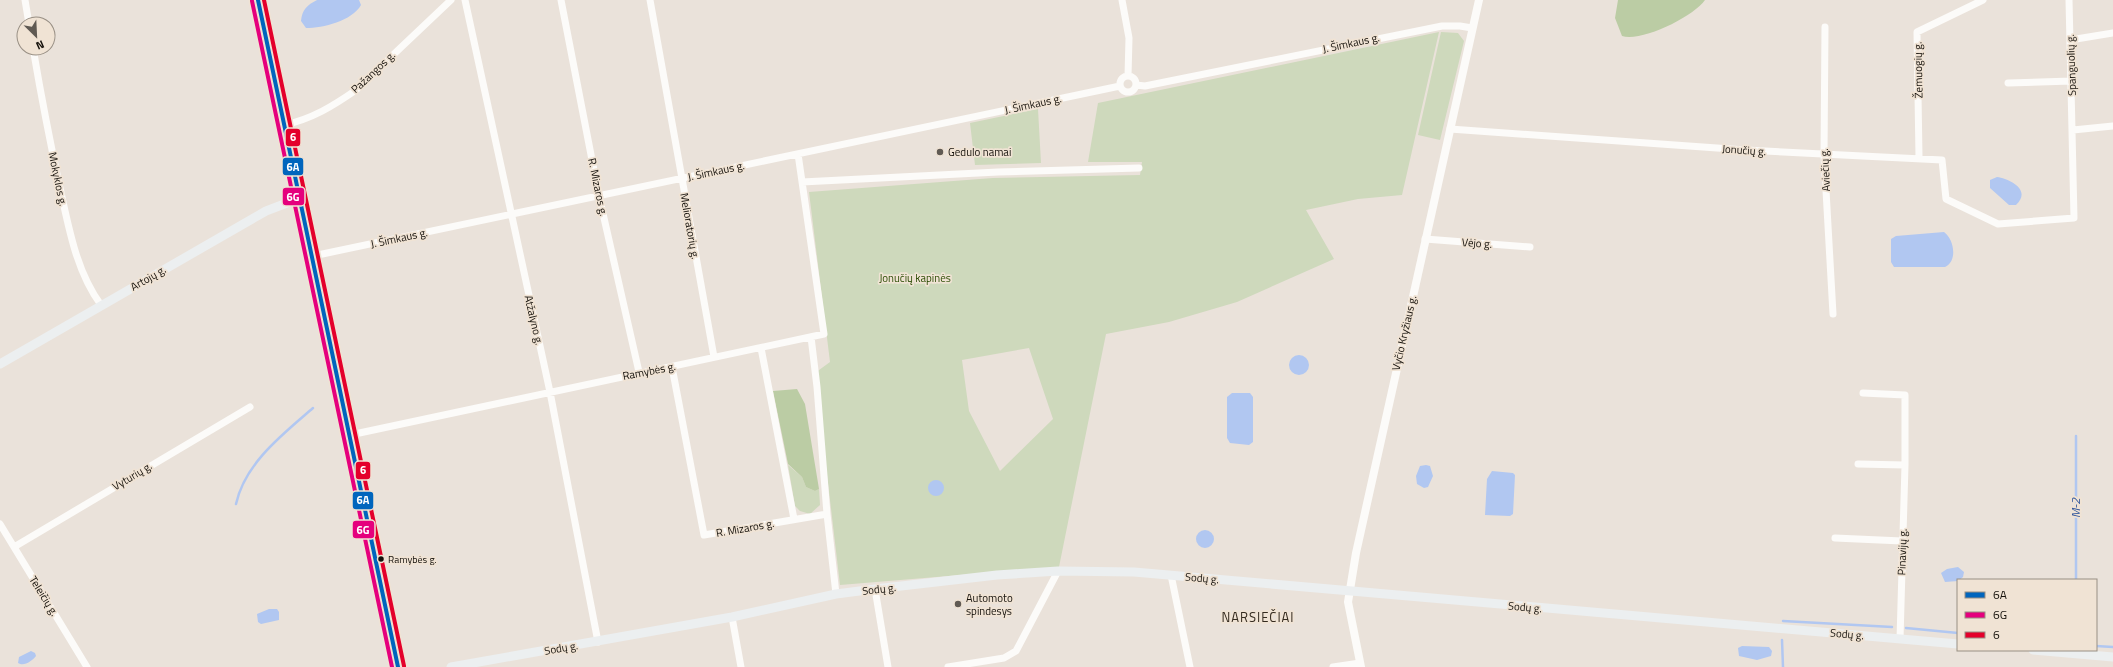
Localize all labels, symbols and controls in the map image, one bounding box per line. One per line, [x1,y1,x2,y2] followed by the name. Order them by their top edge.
[16,16,56,56] north arrow
[1321,29,1381,57] street label: J. Šimkaus g.
[2062,34,2080,96] street label: Spanguolių g.
[33,36,47,54] text: N
[1910,42,1926,98] street label: Žemuogių g.
[347,47,399,97] street label: Pažangos g.
[1003,90,1063,118] street label: J. Šimkaus g.
[285,128,301,147] line badge: 6
[290,129,296,145] text: 6
[1721,140,1767,160] street label: Jonučių g.
[948,144,1011,160] place label: Gedulo namai
[935,147,945,157] marker: Gedulo namai
[1816,148,1834,192] street label: Aviečių g.
[44,151,72,207] street label: Mokyklos g.
[282,157,304,176] line badge: 6A
[584,157,612,217] street label: R. Mizaros g.
[686,157,746,185] street label: J. Šimkaus g.
[287,159,300,175] text: 6A
[282,187,305,206] line badge: 6G
[287,189,300,205] text: 6G
[676,192,704,260] street label: Melioratorių g.
[369,224,429,252] street label: J. Šimkaus g.
[1461,234,1493,252] street label: Vėjo g.
[127,261,169,295] street label: Artojų g.
[879,270,951,286] park label: Jonučių kapinės
[520,293,548,347] street label: Atžalyno g.
[1388,294,1420,372] street label: Vyčio Kryžiaus g.
[621,358,677,384] street label: Ramybės g.
[109,458,155,494] street label: Vyturių g.
[355,461,371,480] line badge: 6
[360,462,366,478] text: 6
[352,491,374,510] line badge: 6A
[357,492,370,508] text: 6A
[2066,497,2085,518] water label: M-2
[715,515,775,541] street label: R. Mizaros g.
[352,520,375,539] line badge: 6G
[357,522,370,538] text: 6G
[1893,528,1911,576] street label: Pinavijų g.
[388,552,437,567] place label: Ramybės g.
[376,554,386,564] marker: Ramybės g.
[1184,569,1220,587] street label: Sodų g.
[25,573,63,619] street label: Teleičių g.
[861,579,897,599] street label: Sodų g.
[1957,579,2097,651] legend
[1993,585,2007,604] text: 6A
[966,590,1013,619] place label: Automoto spindesys
[1507,598,1543,616] street label: Sodų g.
[953,599,963,609] marker: Automoto spindesys
[1993,605,2007,624] text: 6G
[1221,607,1295,627] district label: NARSIEČIAI
[1829,625,1865,643] street label: Sodų g.
[1993,625,2000,644] text: 6
[543,637,579,659] street label: Sodų g.

